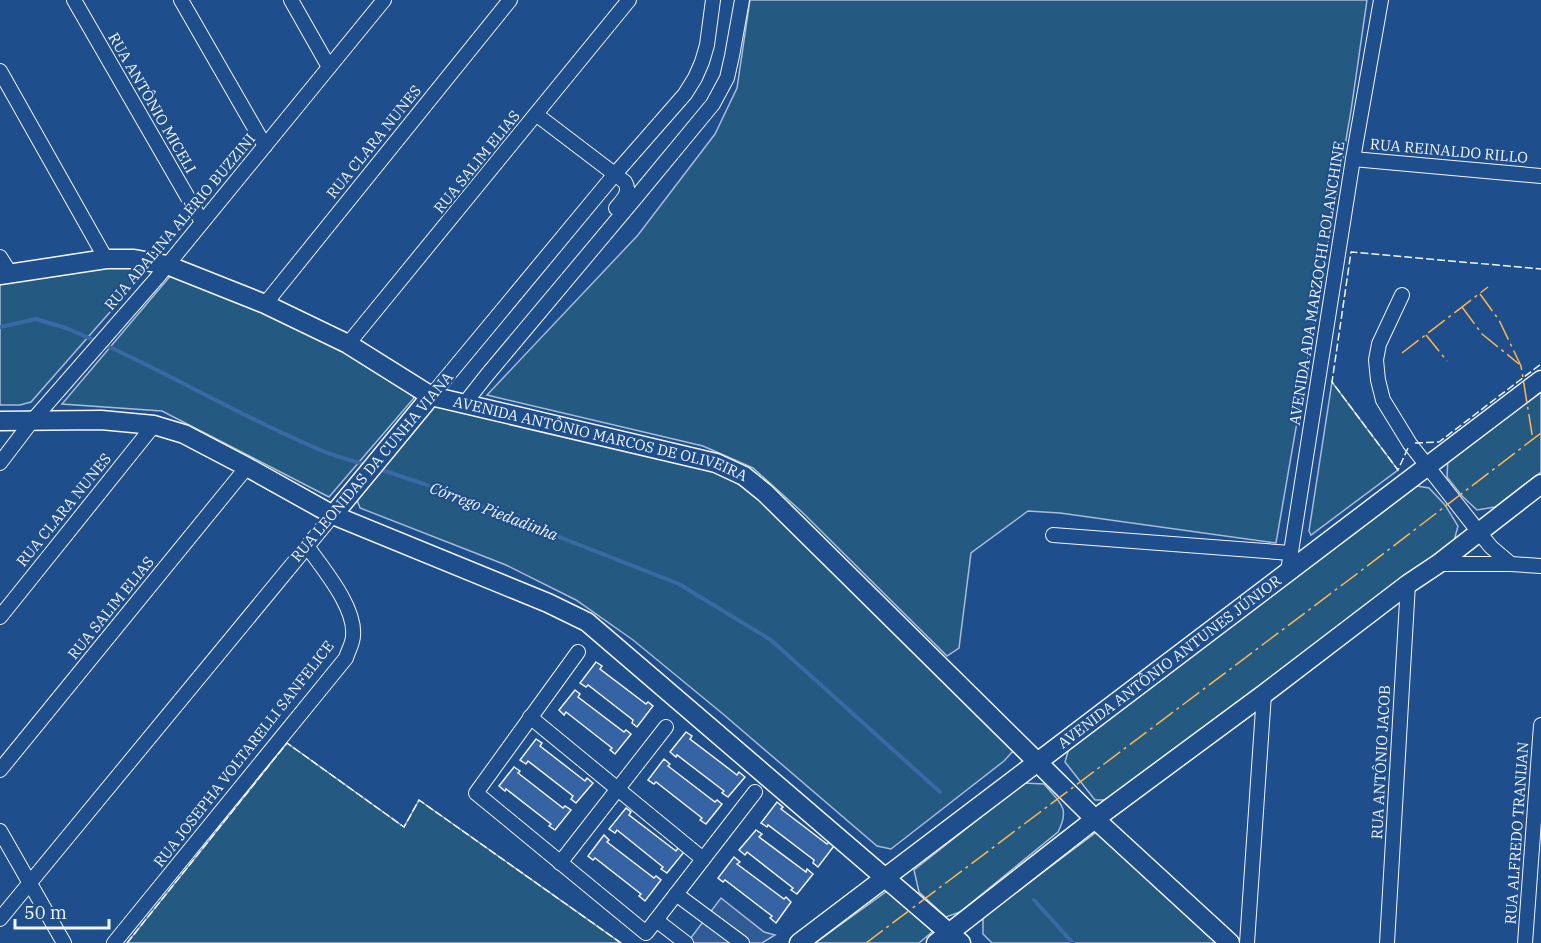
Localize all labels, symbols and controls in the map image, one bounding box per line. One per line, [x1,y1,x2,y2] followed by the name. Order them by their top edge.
[104,29,201,177] street label: RUA ANTÔNIO MICELI
[322,81,425,202] street label: RUA CLARA NUNES
[429,106,524,217] street label: RUA SALIM ELIAS
[100,129,259,314] street label: RUA ADALINA ALÉRIO BUZZINI
[1369,134,1529,167] street label: RUA REINALDO RILLO
[1285,140,1348,426] street label: AVENIDA ADA MARZOCHI POLANCHINE
[286,367,457,566] street label: RUA LEONIDAS DA CUNHA VIANA
[451,392,751,486] street label: AVENIDA ANTÔNIO MARCOS DE OLIVEIRA
[12,449,115,570] street label: RUA CLARA NUNES
[427,477,561,545] water label: Córrego Piedadinha
[63,552,158,663] street label: RUA SALIM ELIAS
[1054,571,1285,752] street label: AVENIDA ANTÔNIO ANTUNES JÚNIOR
[149,637,338,871] street label: RUA JOSEPHA VOLTARELLI SANFELICE
[1367,684,1394,840] street label: RUA ANTÔNIO JACOB
[1501,741,1532,925] street label: RUA ALFREDO TRANIJAN
[15,892,110,930] scale bar
[24,901,67,924] text: 50 m

